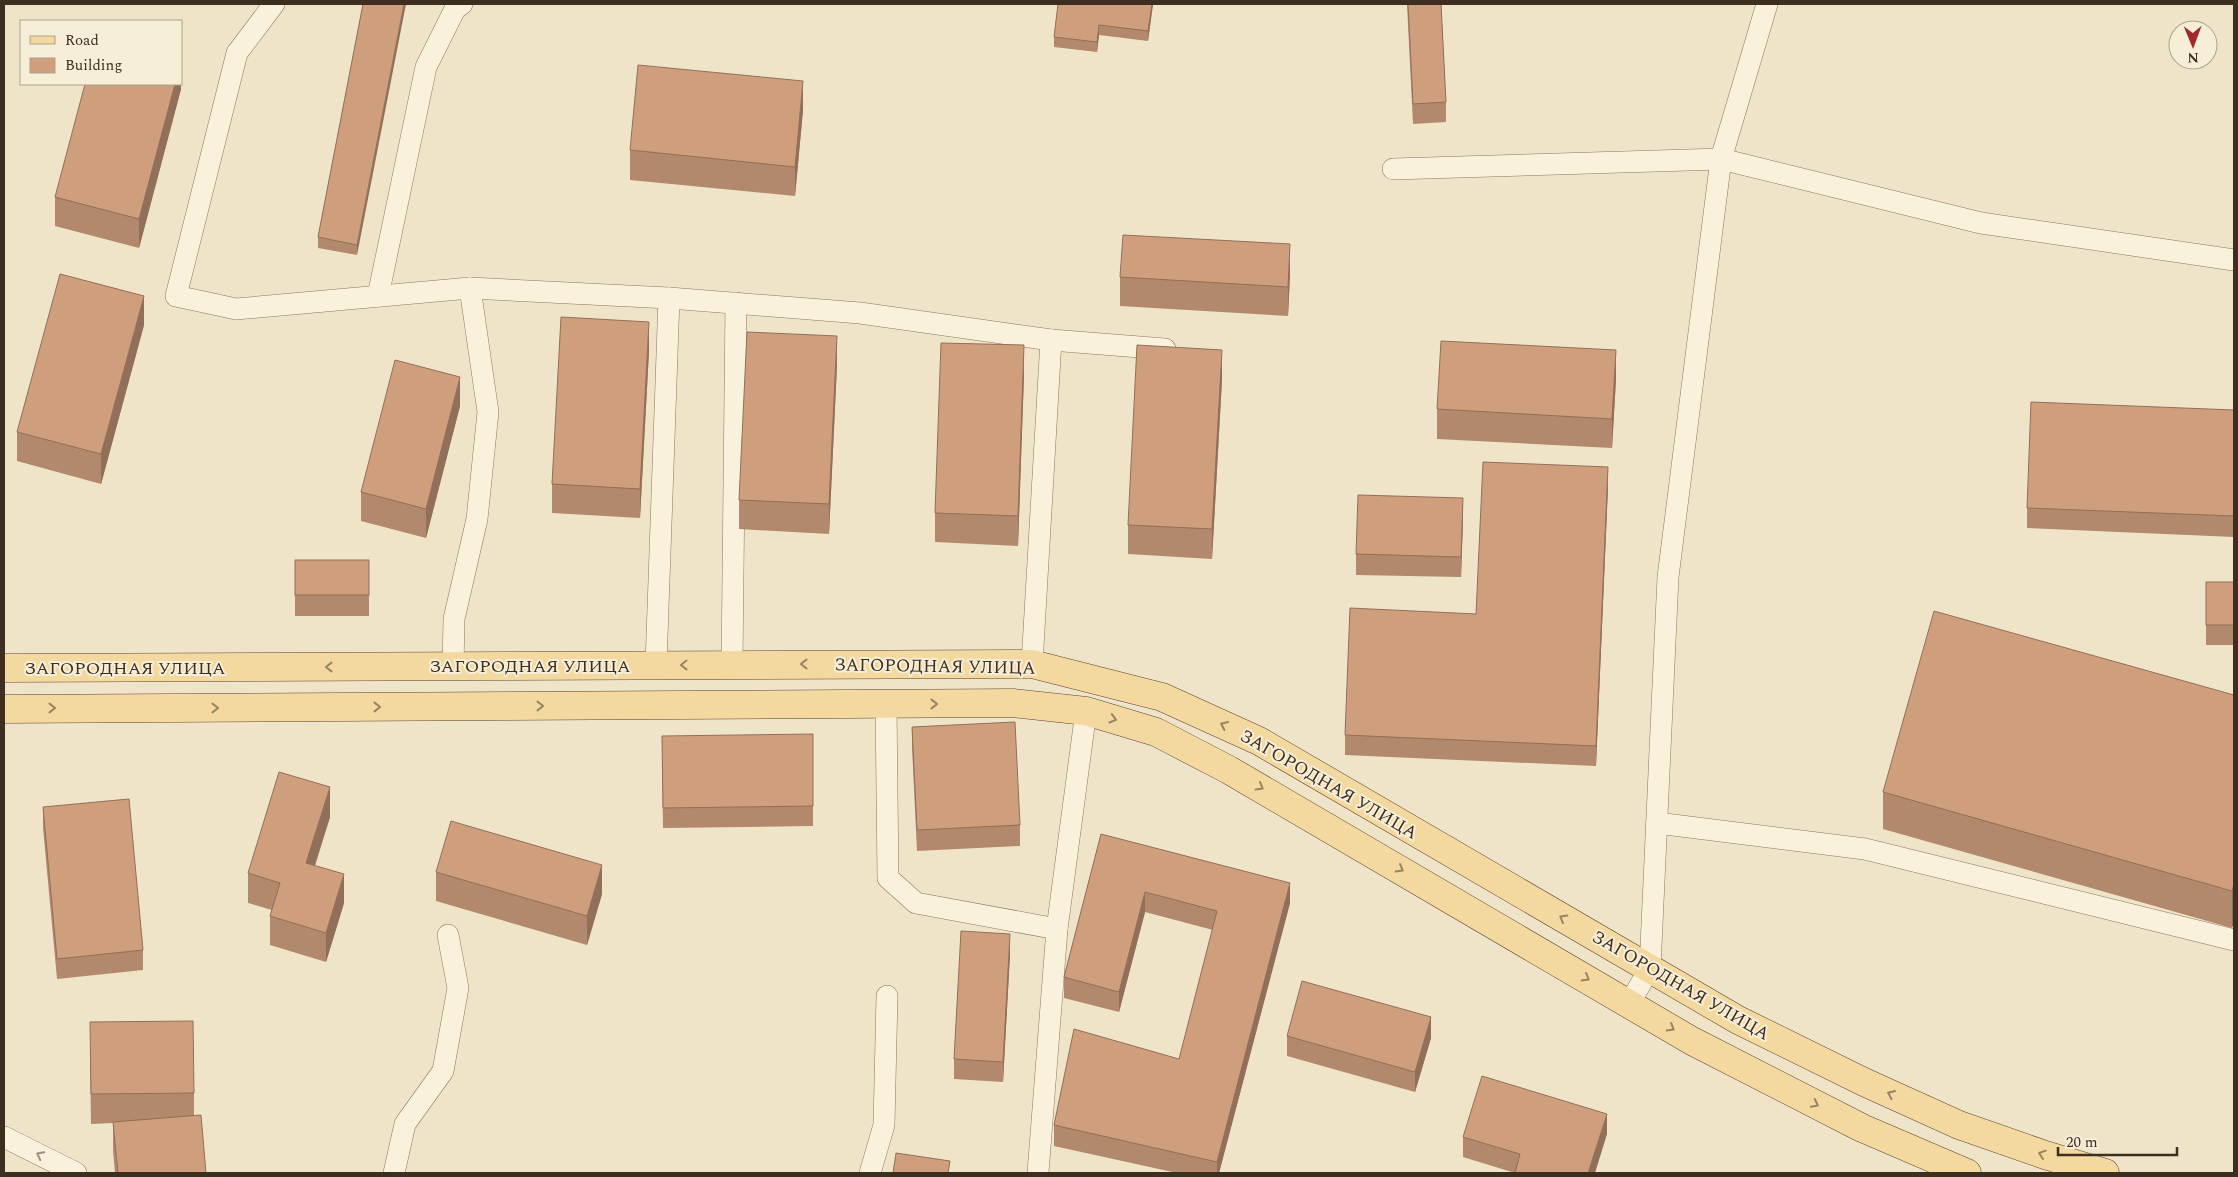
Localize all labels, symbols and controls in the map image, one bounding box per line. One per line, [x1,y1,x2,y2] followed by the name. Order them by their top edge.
[20,20,182,85] legend
[2168,20,2218,70] north arrow
[65,29,99,52] text: Road
[2187,47,2199,68] text: N
[65,54,122,77] text: Building
[834,651,1036,682] street label: ЗАГОРОДНАЯ УЛИЦА
[429,653,631,680] street label: ЗАГОРОДНАЯ УЛИЦА
[24,655,226,682] street label: ЗАГОРОДНАЯ УЛИЦА
[800,659,808,669] one-way arrow
[679,660,687,670] one-way arrow
[324,662,332,672] one-way arrow
[931,699,939,709] one-way arrow
[536,701,544,711] one-way arrow
[374,702,382,712] one-way arrow
[49,703,57,713] one-way arrow
[212,703,219,713] one-way arrow
[1108,714,1117,724] one-way arrow
[1220,721,1229,732] one-way arrow
[1235,722,1423,846] street label: ЗАГОРОДНАЯ УЛИЦА
[1254,781,1263,791] one-way arrow
[1395,862,1404,872] one-way arrow
[1560,915,1569,925] one-way arrow
[1587,923,1775,1047] street label: ЗАГОРОДНАЯ УЛИЦА
[1580,971,1589,981] one-way arrow
[1666,1022,1675,1032] one-way arrow
[1887,1090,1896,1101] one-way arrow
[1810,1098,1819,1108] one-way arrow
[2058,1124,2177,1156] scale bar
[2066,1131,2098,1154] text: 20 m
[2038,1150,2047,1160] one-way arrow
[36,1151,45,1161] one-way arrow

